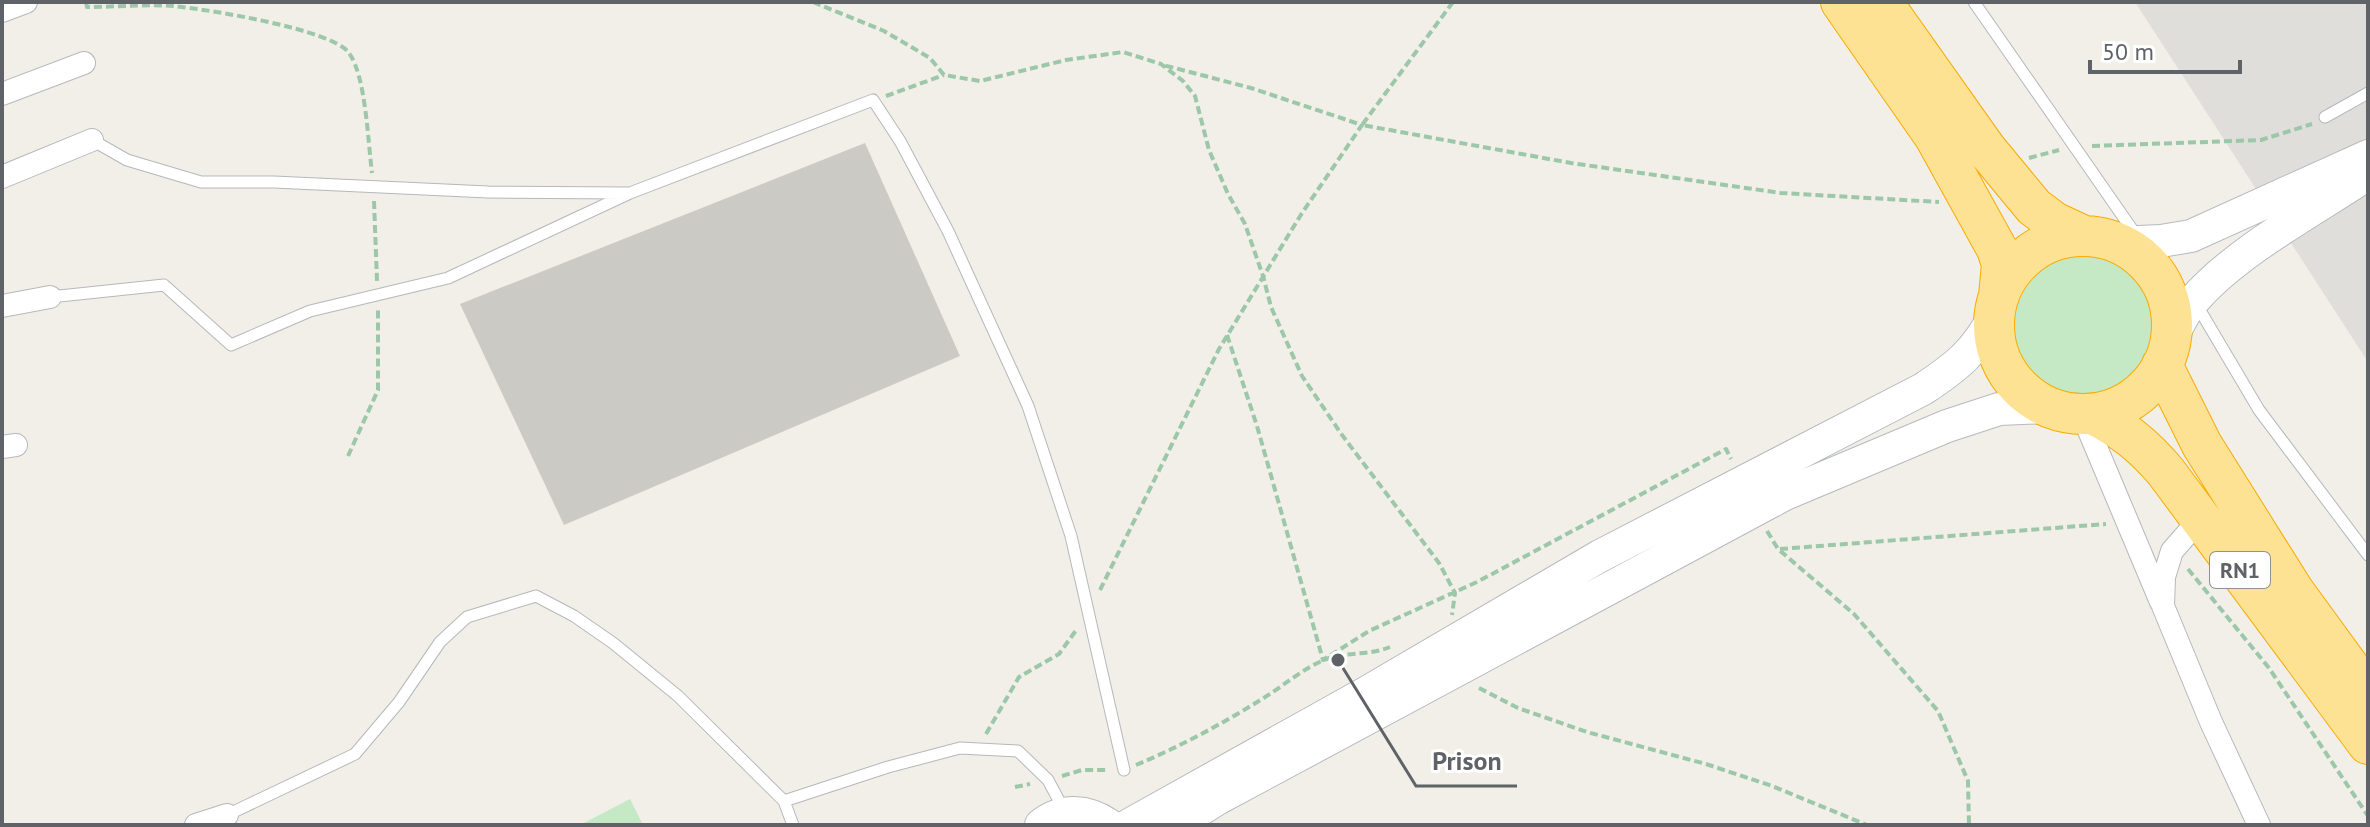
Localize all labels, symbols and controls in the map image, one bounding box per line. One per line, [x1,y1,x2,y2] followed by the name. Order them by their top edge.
[2090,24,2240,74] scale bar
[2102,36,2154,67] text: 50 m
[2210,552,2270,588] road number: RN1
[1416,736,1517,786] callout: Prison
[1432,744,1502,777] text: Prison

